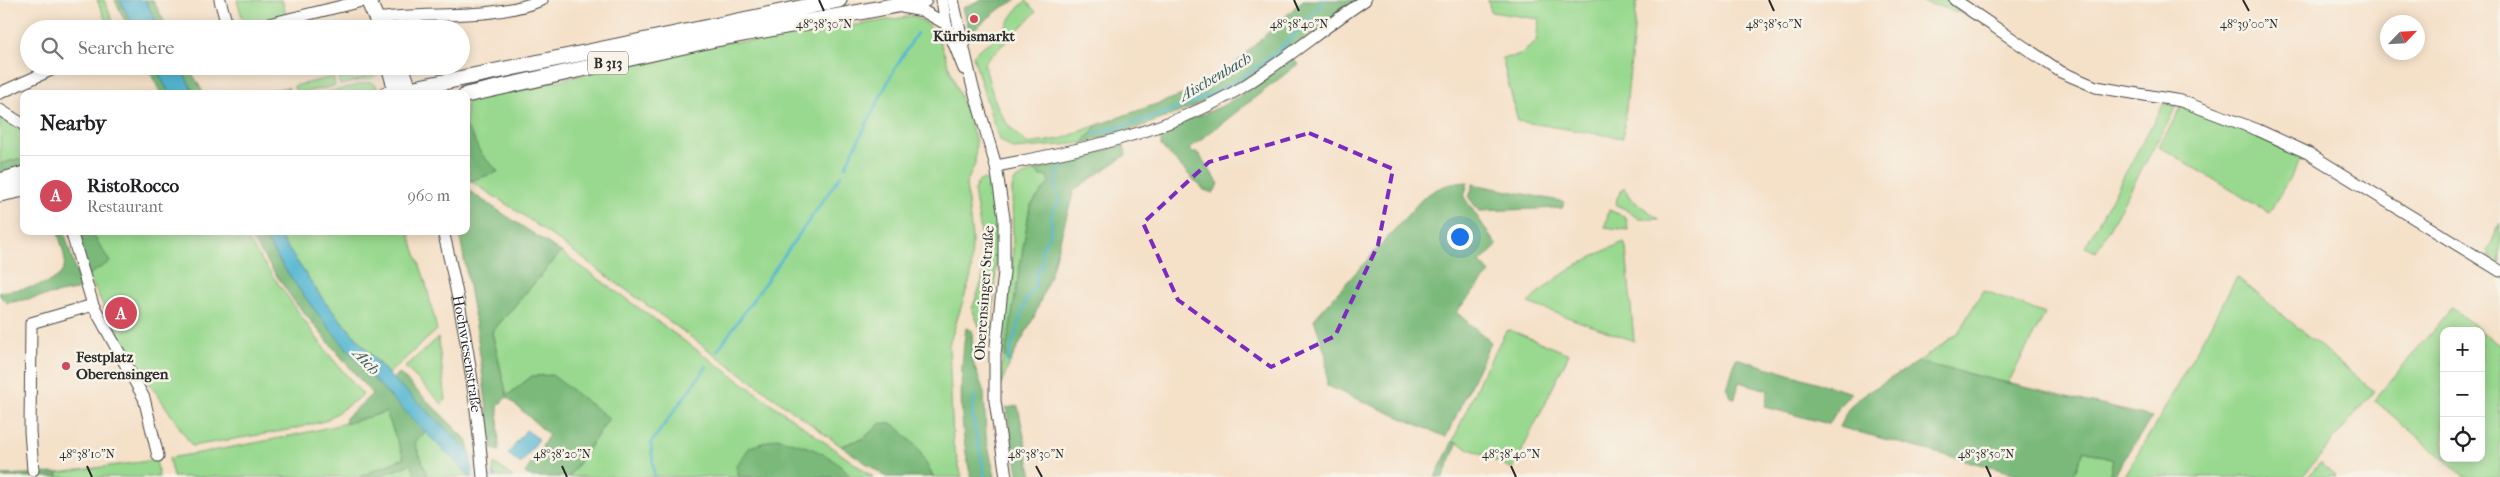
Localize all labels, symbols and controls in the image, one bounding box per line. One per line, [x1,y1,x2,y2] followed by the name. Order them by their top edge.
[968,13,980,25] marker: Kürbismarkt
[2380,15,2425,60] north arrow
[796,17,852,31] text: 48°38'30"N
[1270,17,1328,31] text: 48°38'40"N
[1746,17,1802,31] text: 48°38'50"N
[2220,17,2278,31] text: 48°39'00"N
[20,20,470,75] search box
[933,27,1016,45] place label: Kürbismarkt
[38,34,66,62] icon: search
[78,37,174,59] text: Search here
[1174,48,1255,106] water label: Aischenbach
[588,52,628,74] road number: B 313
[40,111,106,135] text: Nearby
[87,175,179,197] text: RistoRocco
[51,186,61,205] text: A
[407,186,450,205] text: 960 m
[87,197,163,216] text: Restaurant
[970,224,998,361] street label: Oberensinger Straße
[1447,224,1473,250] your location
[449,293,485,414] street label: Hochwiesenstraße
[105,294,137,332] pin: A
[2440,327,2485,462] map controls
[2440,327,2485,372] button: +
[348,342,384,379] water label: Aich
[75,348,169,383] place label: Festplatz Oberensingen
[60,360,72,372] marker: Festplatz Oberensingen
[2440,372,2485,417] button: −
[2440,417,2485,462] button: locate
[59,447,115,461] text: 48°38'10"N
[533,447,591,461] text: 48°38'20"N
[1008,447,1064,461] text: 48°38'30"N
[1482,447,1540,461] text: 48°38'40"N
[1958,447,2014,461] text: 48°38'50"N

